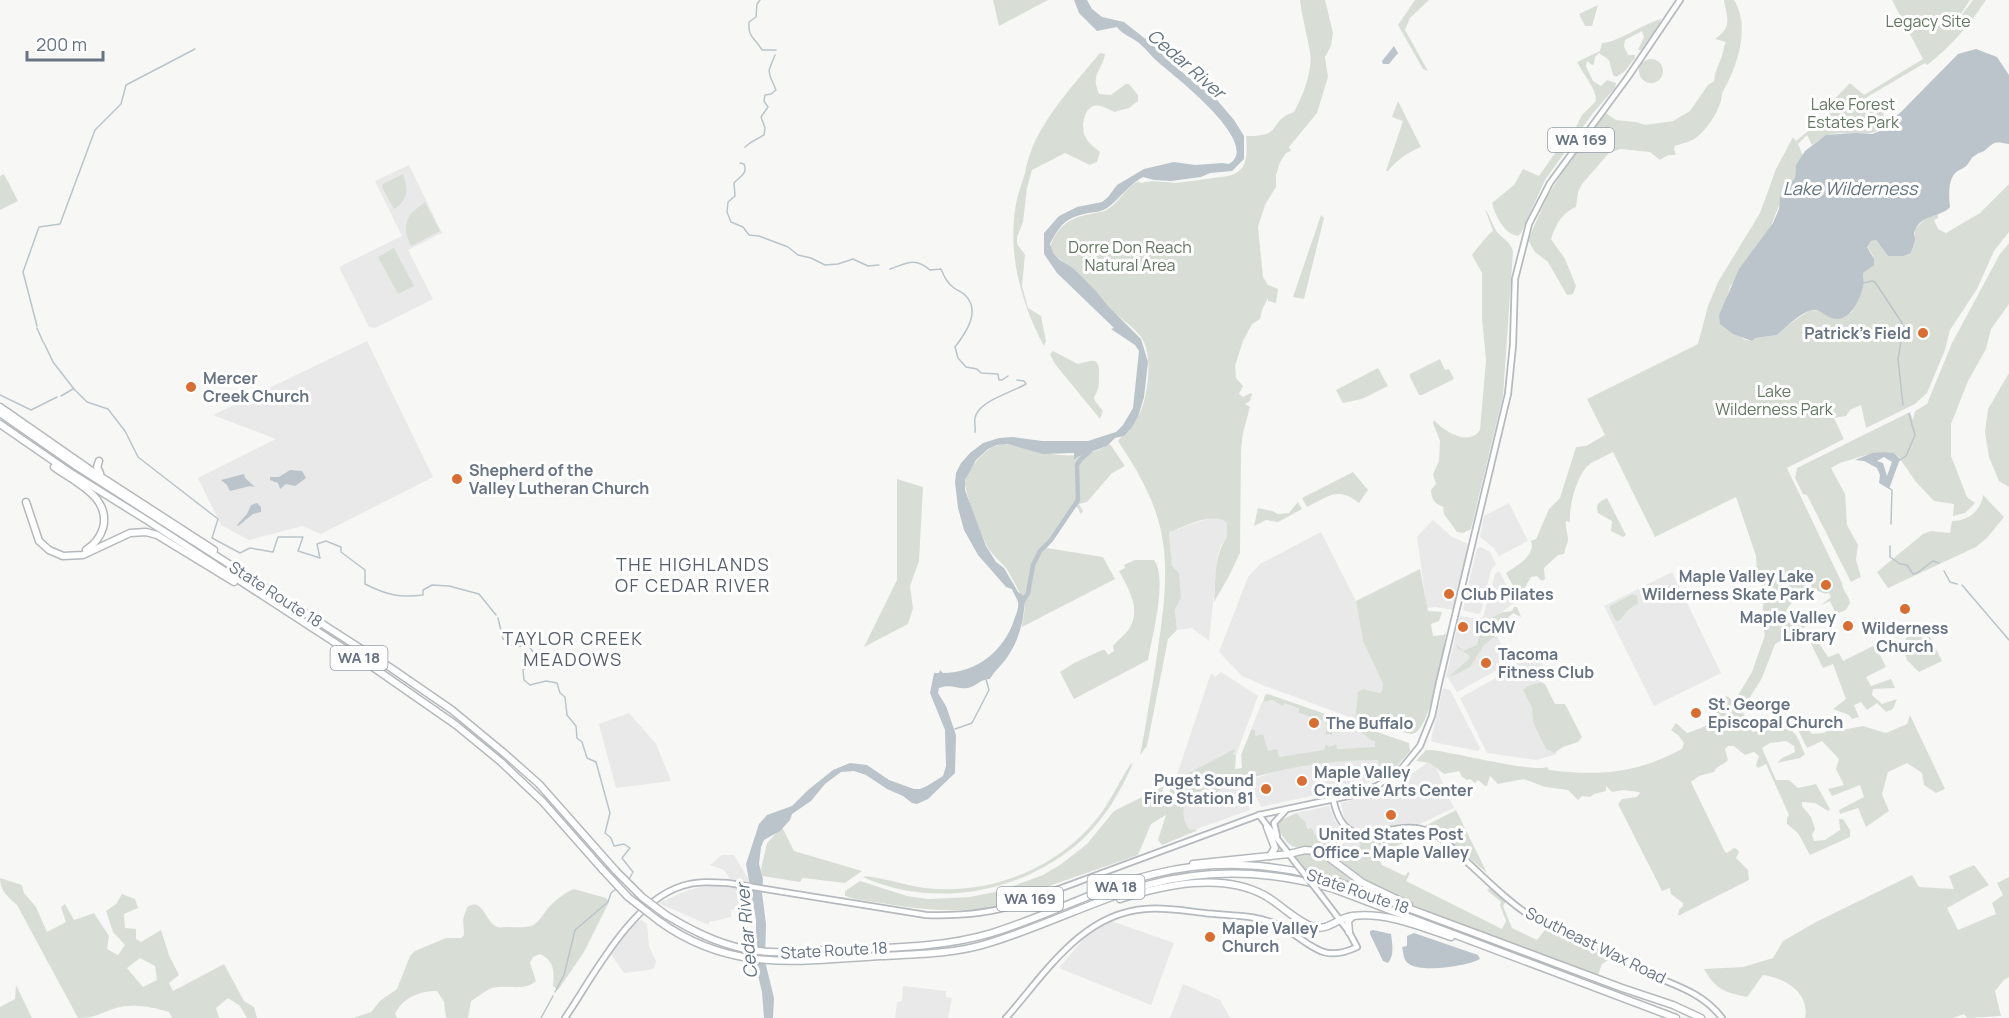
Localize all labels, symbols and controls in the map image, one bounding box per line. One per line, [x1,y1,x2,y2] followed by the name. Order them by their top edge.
[1885,10,1971,32] park label: Legacy Site
[1143,23,1232,105] water label: Cedar River
[27,24,104,62] scale bar
[36,32,87,56] text: 200 m
[1807,93,1900,133] park label: Lake Forest Estates Park
[1548,128,1614,152] road number: WA 169
[1783,176,1919,200] water label: Lake Wilderness
[1068,236,1192,276] park label: Dorre Don Reach Natural Area
[1804,322,1911,344] place label: Patrick's Field
[1916,326,1930,340] marker: Patrick's Field
[203,367,309,407] place label: Mercer Creek Church
[184,380,198,394] marker: Mercer Creek Church
[1715,380,1834,420] park label: Lake Wilderness Park
[469,459,649,499] place label: Shepherd of the Valley Lutheran Church
[450,472,464,486] marker: Shepherd of the Valley Lutheran Church
[615,552,771,597] district label: THE HIGHLANDS OF CEDAR RIVER
[225,556,327,632] street label: State Route 18
[1642,565,1814,605] place label: Maple Valley Lake Wilderness Skate Park
[1819,578,1833,592] marker: Maple Valley Lake Wilderness Skate Park
[1461,583,1554,605] place label: Club Pilates
[1442,587,1456,601] marker: Club Pilates
[1898,602,1912,616] marker: Wilderness Church
[1740,606,1836,646] place label: Maple Valley Library
[1475,616,1516,638] place label: ICMV
[1862,617,1949,657] place label: Wilderness Church
[1841,619,1855,633] marker: Maple Valley Library
[1456,620,1470,634] marker: ICMV
[503,626,643,671] district label: TAYLOR CREEK MEADOWS
[1498,643,1594,683] place label: Tacoma Fitness Club
[330,646,388,670] road number: WA 18
[1479,656,1493,670] marker: Tacoma Fitness Club
[1708,693,1843,733] place label: St. George Episcopal Church
[1689,706,1703,720] marker: St. George Episcopal Church
[1326,712,1414,734] place label: The Buffalo
[1307,716,1321,730] marker: The Buffalo
[1314,761,1473,801] place label: Maple Valley Creative Arts Center
[1144,769,1254,809] place label: Puget Sound Fire Station 81
[1295,774,1309,788] marker: Maple Valley Creative Arts Center
[1259,782,1273,796] marker: Puget Sound Fire Station 81
[1384,808,1398,822] marker: United States Post Office - Maple Valley
[1313,823,1469,863] place label: United States Post Office - Maple Valley
[1304,863,1412,919] street label: State Route 18
[1088,875,1144,899] road number: WA 18
[730,880,762,980] water label: Cedar River
[997,887,1063,911] road number: WA 169
[1522,901,1670,989] street label: Southeast Wax Road
[1222,917,1318,957] place label: Maple Valley Church
[1203,930,1217,944] marker: Maple Valley Church
[780,936,888,964] street label: State Route 18

